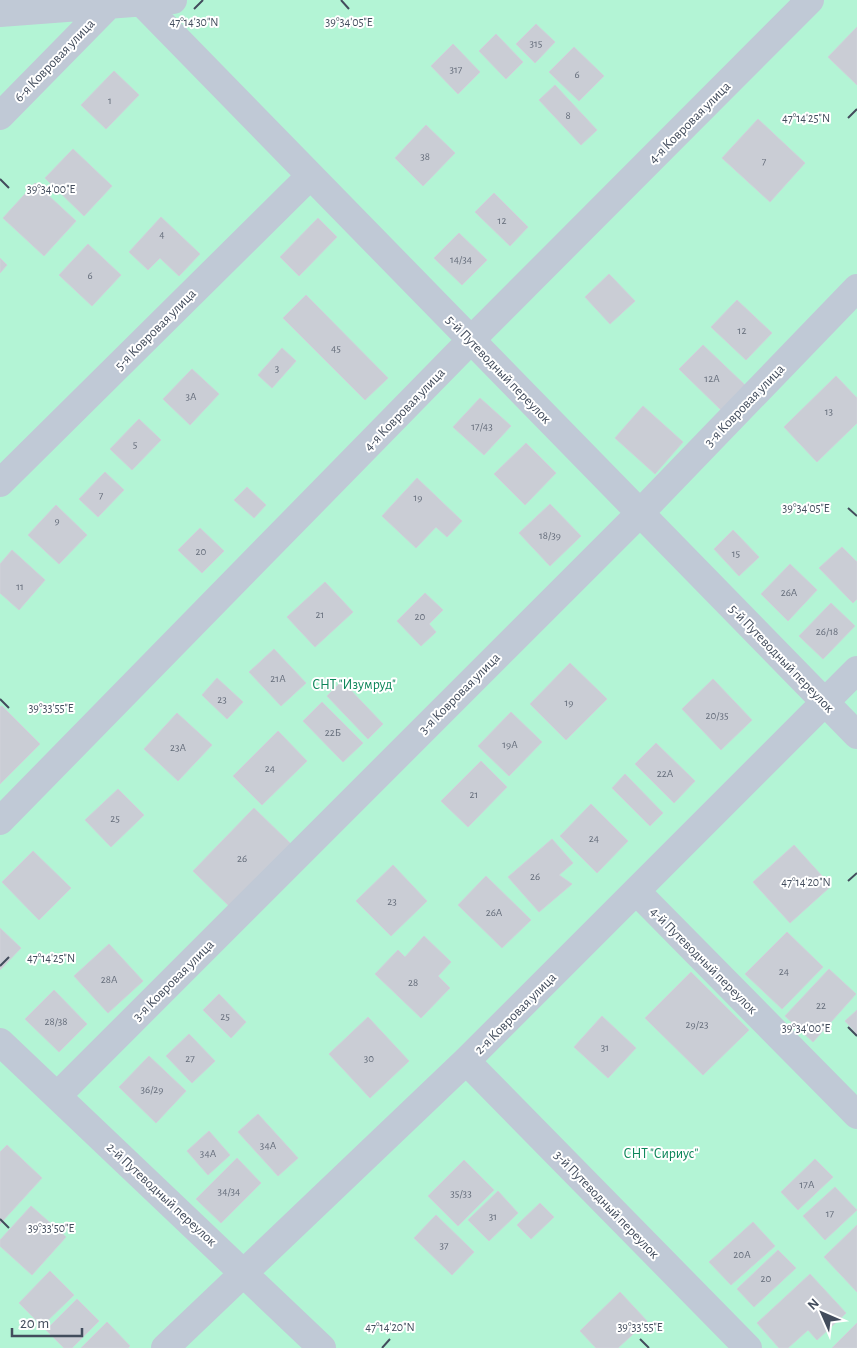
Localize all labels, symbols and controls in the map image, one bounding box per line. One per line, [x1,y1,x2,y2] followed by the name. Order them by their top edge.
[12,16,98,105] street label: 6-я Ковровая улица
[169,16,219,28] text: 47°14'30"N
[325,16,373,28] text: 39°34'05"E
[530,38,543,49] house number: 315
[450,64,463,75] house number: 317
[574,69,580,80] house number: 6
[646,79,734,166] street label: 4-я Ковровая улица
[108,95,112,106] house number: 1
[565,110,571,121] house number: 8
[782,112,830,124] text: 47°14'25"N
[420,151,430,162] house number: 38
[762,156,767,167] house number: 7
[27,183,76,195] text: 39°34'00"E
[498,215,506,226] house number: 12
[159,229,165,240] house number: 4
[450,254,472,265] house number: 14/34
[87,270,93,281] house number: 6
[112,286,199,373] street label: 5-я Ковровая улица
[443,313,554,427] street label: 5-й Путеводный переулок
[738,325,746,336] house number: 12
[331,343,341,354] house number: 45
[702,361,788,450] street label: 3-я Ковровая улица
[275,363,280,374] house number: 3
[362,365,448,454] street label: 4-я Ковровая улица
[704,373,720,384] house number: 12А
[186,391,197,402] house number: 3А
[825,406,834,417] house number: 13
[471,421,493,432] house number: 17/43
[133,439,138,450] house number: 5
[99,490,104,501] house number: 7
[414,492,422,503] house number: 19
[782,502,830,514] text: 39°34'05"E
[54,515,60,526] house number: 9
[539,530,561,541] house number: 18/39
[196,546,207,557] house number: 20
[732,548,741,559] house number: 15
[16,581,24,592] house number: 11
[781,587,798,598] house number: 26А
[726,602,837,716] street label: 5-й Путеводный переулок
[316,609,324,620] house number: 21
[415,611,426,622] house number: 20
[816,626,838,637] house number: 26/18
[416,650,503,737] street label: 3-я Ковровая улица
[270,673,286,684] house number: 21А
[312,678,396,692] park label: СНТ "Изумруд"
[217,694,227,705] house number: 23
[565,697,573,708] house number: 19
[28,702,74,714] text: 39°33'55"E
[705,710,729,721] house number: 20/35
[325,727,341,738] house number: 22Б
[502,739,518,750] house number: 19А
[170,742,187,753] house number: 23А
[265,763,275,774] house number: 24
[657,768,674,779] house number: 22А
[470,789,478,800] house number: 21
[110,813,120,824] house number: 25
[589,833,599,844] house number: 24
[237,853,247,864] house number: 26
[530,871,540,882] house number: 26
[781,876,831,888] text: 47°14'20"N
[387,896,397,907] house number: 23
[647,904,760,1017] street label: 4-й Путеводный переулок
[486,907,503,918] house number: 26А
[130,937,217,1024] street label: 3-я Ковровая улица
[27,952,75,964] text: 47°14'25"N
[779,966,789,977] house number: 24
[472,970,560,1057] street label: 2-я Ковровая улица
[101,974,118,985] house number: 28А
[408,977,418,988] house number: 28
[816,1000,826,1011] house number: 22
[220,1011,230,1022] house number: 25
[44,1016,68,1027] house number: 28/38
[686,1019,709,1030] house number: 29/23
[782,1022,831,1034] text: 39°34'00"E
[601,1042,609,1053] house number: 31
[185,1053,195,1064] house number: 27
[364,1053,374,1064] house number: 30
[140,1084,164,1095] house number: 36/29
[104,1140,219,1250] street label: 2-й Путеводный переулок
[260,1140,277,1151] house number: 34А
[624,1147,698,1161] park label: СНТ "Сириус"
[200,1148,217,1159] house number: 34А
[551,1148,662,1262] street label: 3-й Путеводный переулок
[800,1179,815,1190] house number: 17А
[218,1186,240,1197] house number: 34/34
[450,1188,472,1199] house number: 35/33
[826,1208,835,1219] house number: 17
[489,1211,497,1222] house number: 31
[28,1222,74,1234] text: 39°33'50"E
[439,1240,449,1251] house number: 37
[733,1249,751,1260] house number: 20А
[761,1273,772,1284] house number: 20
[797,1288,847,1338] north arrow
[805,1296,822,1313] text: N
[12,1306,82,1338] scale bar
[20,1316,49,1331] text: 20 m
[365,1321,415,1333] text: 47°14'20"N
[617,1321,663,1333] text: 39°33'55"E

